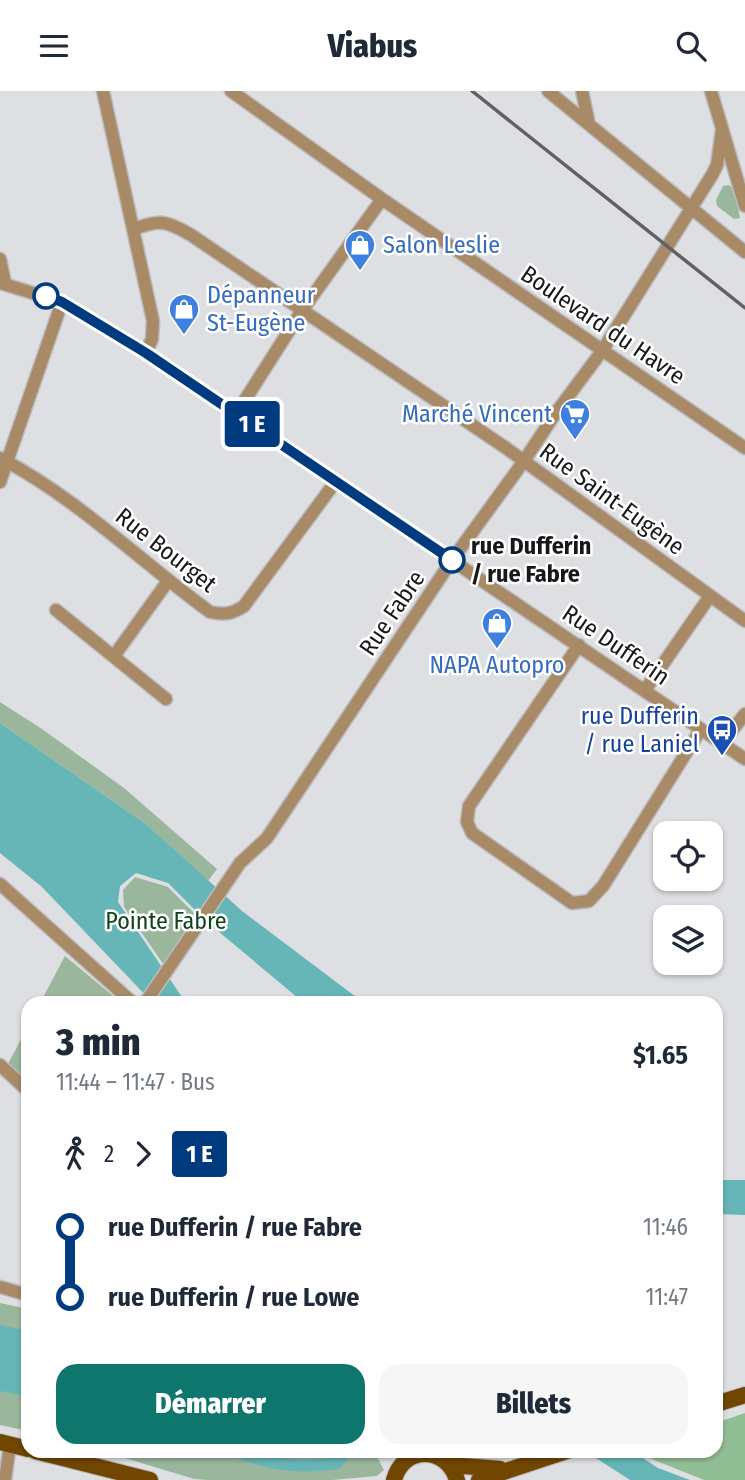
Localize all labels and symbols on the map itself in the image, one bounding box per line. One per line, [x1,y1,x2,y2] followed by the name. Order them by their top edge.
[343,228,377,272] shop icon: Salon Leslie
[383,231,500,259] place label: Salon Leslie
[516,260,690,390] street label: Boulevard du Havre
[207,281,316,337] place label: Dépanneur St-Eugène
[33,283,59,309] unlabelled marker
[167,292,201,336] shop icon: Dépanneur St-Eugène
[558,397,592,441] supermarket icon: Marché Vincent
[402,400,552,428] place label: Marché Vincent
[212,401,292,447] line badge: 1 E
[534,437,690,561] street label: Rue Saint-Eugène
[110,502,222,598] street label: Rue Bourget
[471,532,591,588] place label: rue Dufferin / rue Fabre
[439,547,465,573] marker: rue Dufferin / rue Fabre
[353,565,431,661] street label: Rue Fabre
[557,599,675,691] street label: Rue Dufferin
[480,606,514,650] shop icon: NAPA Autopro
[430,651,564,679] place label: NAPA Autopro
[581,702,699,758] place label: rue Dufferin / rue Laniel
[705,713,739,757] bus stop icon: rue Dufferin / rue Laniel
[105,907,227,935] park label: Pointe Fabre

